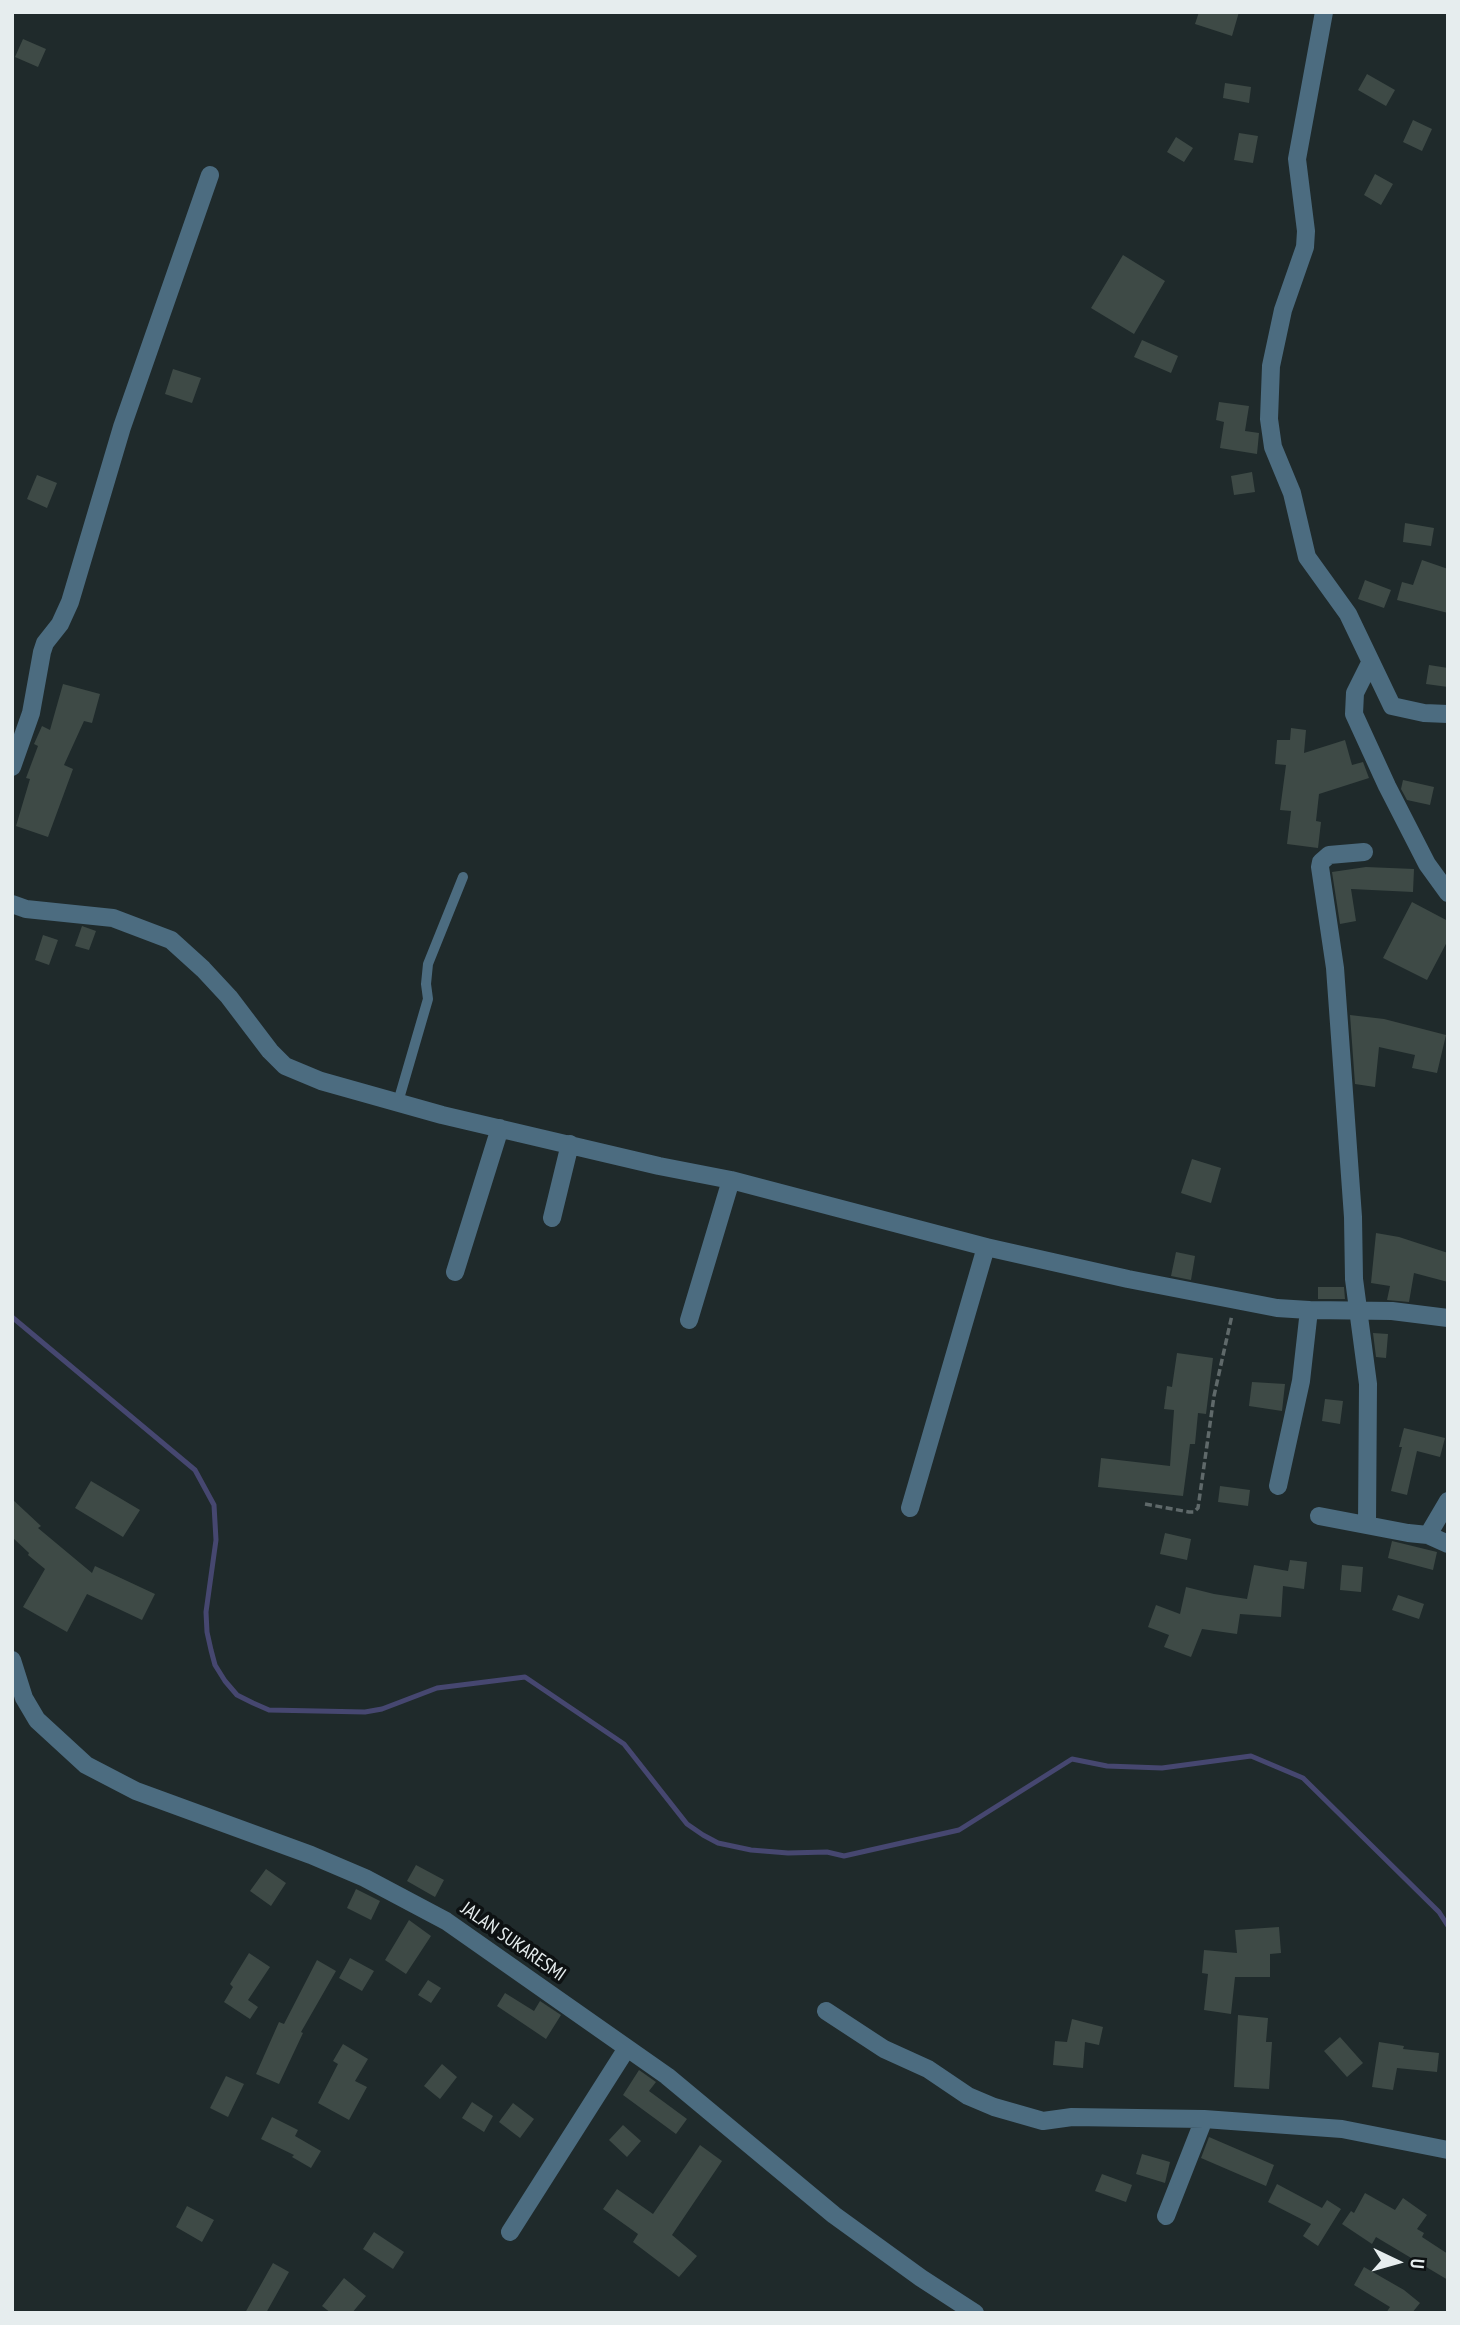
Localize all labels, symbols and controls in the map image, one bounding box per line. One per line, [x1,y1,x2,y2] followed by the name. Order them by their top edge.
[456,1897,570,1987] street label: JALAN SUKARESMI
[1362,2227,1432,2297] north arrow
[1406,2258,1430,2270] text: U

